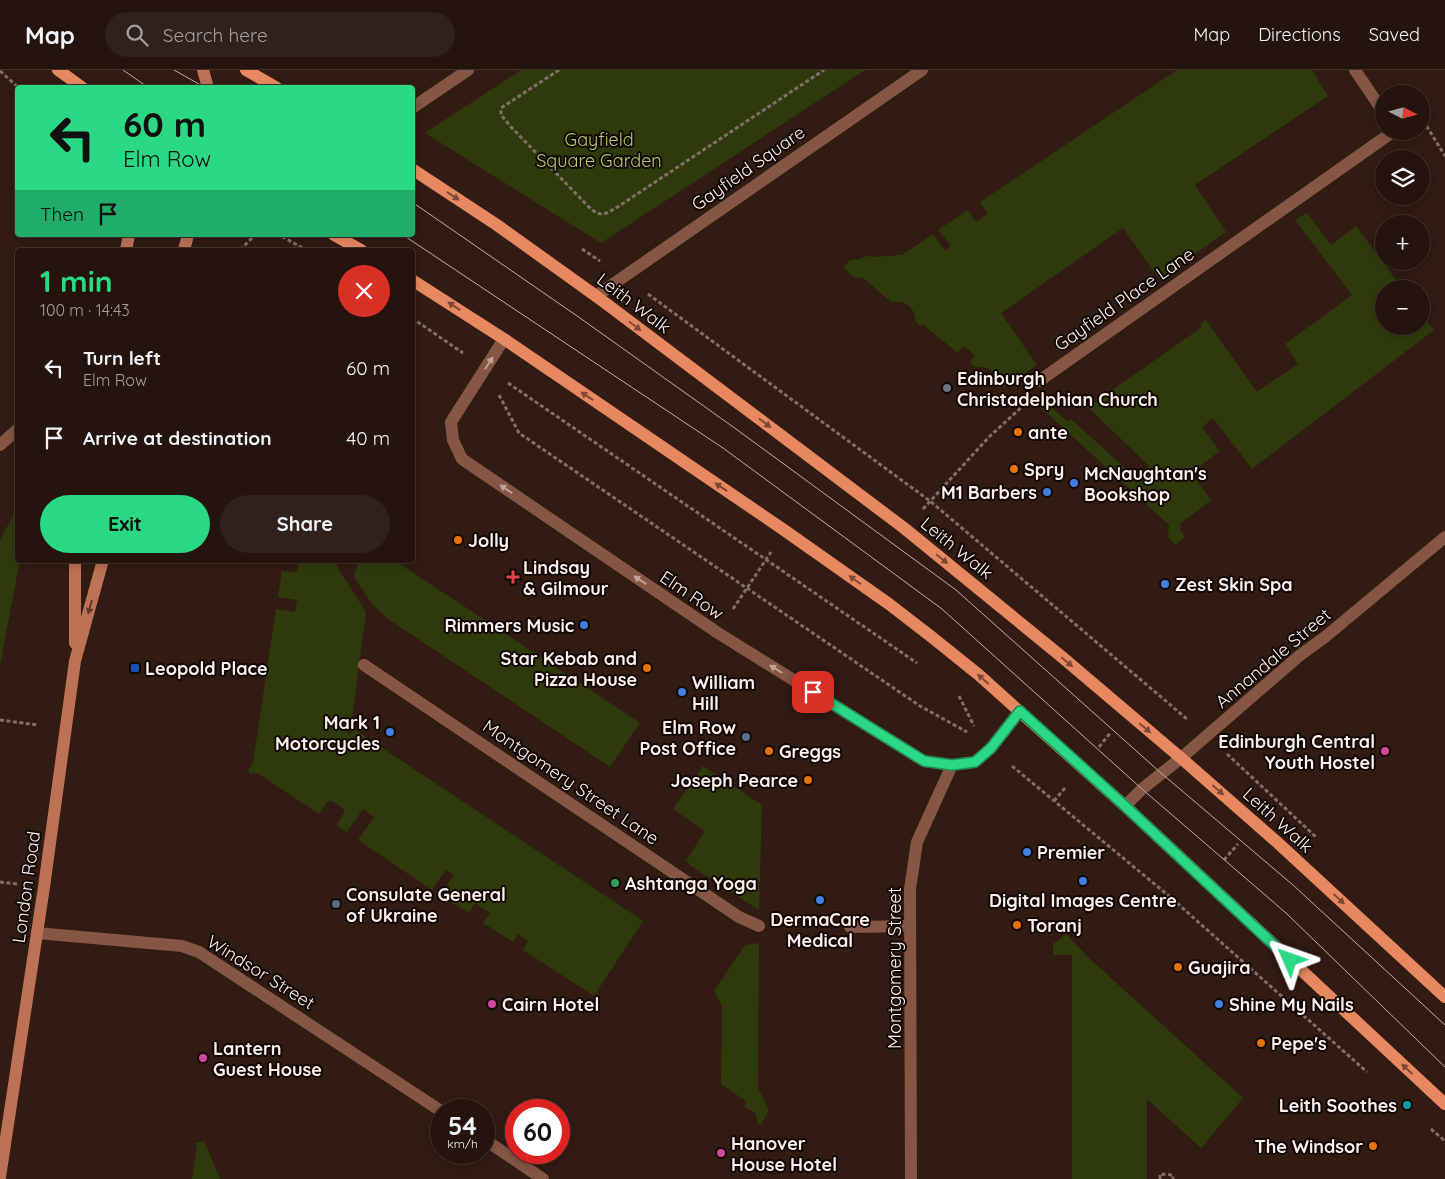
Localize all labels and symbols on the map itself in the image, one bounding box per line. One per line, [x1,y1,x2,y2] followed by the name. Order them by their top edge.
[1375,85,1430,140] north arrow
[687,120,809,216] street label: Gayfield Square
[536,128,662,172] park label: Gayfield Square Garden
[446,191,460,201] one-way arrow
[1050,242,1198,356] street label: Gayfield Place Lane
[592,268,676,338] street label: Leith Walk
[447,301,461,311] one-way arrow
[628,320,641,331] one-way arrow
[484,356,494,369] one-way arrow
[957,367,1158,411] place label: Edinburgh Christadelphian Church
[941,382,953,394] marker: Edinburgh Christadelphian Church
[580,391,594,400] one-way arrow
[758,418,771,429] one-way arrow
[1028,421,1068,444] place label: ante
[1012,426,1024,438] marker: ante
[1024,458,1064,481] place label: Spry
[1084,462,1207,506] place label: McNaughtan's Bookshop
[1008,463,1020,475] marker: Spry
[1068,477,1080,489] marker: McNaughtan's Bookshop
[941,481,1037,504] place label: M1 Barbers
[715,482,728,492] one-way arrow
[499,484,513,494] one-way arrow
[1041,486,1053,498] marker: M1 Barbers
[916,512,998,584] street label: Leith Walk
[468,529,509,552] place label: Jolly
[452,534,464,546] marker: Jolly
[935,553,948,564] one-way arrow
[523,556,609,600] place label: Lindsay & Gilmour
[656,565,728,625] street label: Elm Row
[507,571,519,583] marker: Lindsay & Gilmour
[1175,573,1293,596] place label: Zest Skin Spa
[633,575,647,585] one-way arrow
[848,575,862,585] one-way arrow
[1159,578,1171,590] marker: Zest Skin Spa
[86,599,94,615] one-way arrow
[1211,603,1335,713] street label: Annandale Street
[444,614,574,637] place label: Rimmers Music
[578,619,590,631] marker: Rimmers Music
[500,647,637,691] place label: Star Kebab and Pizza House
[1061,656,1074,667] one-way arrow
[145,657,268,680] place label: Leopold Place
[129,662,141,674] marker: Leopold Place
[641,662,653,674] marker: Star Kebab and Pizza House
[769,665,783,674] one-way arrow
[692,671,755,715] place label: William Hill
[792,671,834,713] pin
[978,673,990,685] one-way arrow
[676,686,688,698] marker: William Hill
[275,711,380,755] place label: Mark 1 Motorcycles
[478,714,664,850] street label: Montgomery Street Lane
[639,716,736,760] place label: Elm Row Post Office
[1138,722,1151,733] one-way arrow
[384,726,396,738] marker: Mark 1 Motorcycles
[1218,730,1375,774] place label: Edinburgh Central Youth Hostel
[740,731,752,743] marker: Elm Row Post Office
[779,740,841,763] place label: Greggs
[763,745,775,757] marker: Greggs
[1379,745,1391,757] marker: Edinburgh Central Youth Hostel
[671,769,798,792] place label: Joseph Pearce
[802,774,814,786] marker: Joseph Pearce
[1238,782,1318,858] street label: Leith Walk
[1211,785,1224,796] one-way arrow
[7,830,45,944] street label: London Road
[1037,841,1105,864] place label: Premier
[1021,846,1033,858] marker: Premier
[625,872,757,895] place label: Ashtanga Yoga
[1077,875,1089,887] marker: Digital Images Centre
[609,877,621,889] marker: Ashtanga Yoga
[346,883,506,927] place label: Consulate General of Ukraine
[883,887,906,1049] street label: Montgomery Street
[989,889,1177,912] place label: Digital Images Centre
[1332,893,1344,905] one-way arrow
[814,894,826,906] marker: DermaCare Medical
[330,898,342,910] marker: Consulate General of Ukraine
[770,908,870,952] place label: DermaCare Medical
[1027,914,1082,937] place label: Toranj
[1011,919,1023,931] marker: Toranj
[203,930,319,1014] street label: Windsor Street
[1263,933,1315,985] position arrow
[1188,956,1251,979] place label: Guajira
[1172,961,1184,973] marker: Guajira
[502,993,599,1016] place label: Cairn Hotel
[1229,993,1354,1016] place label: Shine My Nails
[486,998,498,1010] marker: Cairn Hotel
[1213,998,1225,1010] marker: Shine My Nails
[1271,1032,1327,1055] place label: Pepe's
[213,1037,322,1081] place label: Lantern Guest House
[1255,1037,1267,1049] marker: Pepe's
[197,1052,209,1064] marker: Lantern Guest House
[1401,1063,1413,1075] one-way arrow
[1279,1094,1397,1117] place label: Leith Soothes
[505,1099,570,1164] speed limit sign: 60
[1401,1099,1413,1111] marker: Leith Soothes
[731,1132,837,1176] place label: Hanover House Hotel
[1255,1135,1363,1158] place label: The Windsor
[1367,1140,1379,1152] marker: The Windsor
[715,1147,727,1159] marker: Hanover House Hotel

